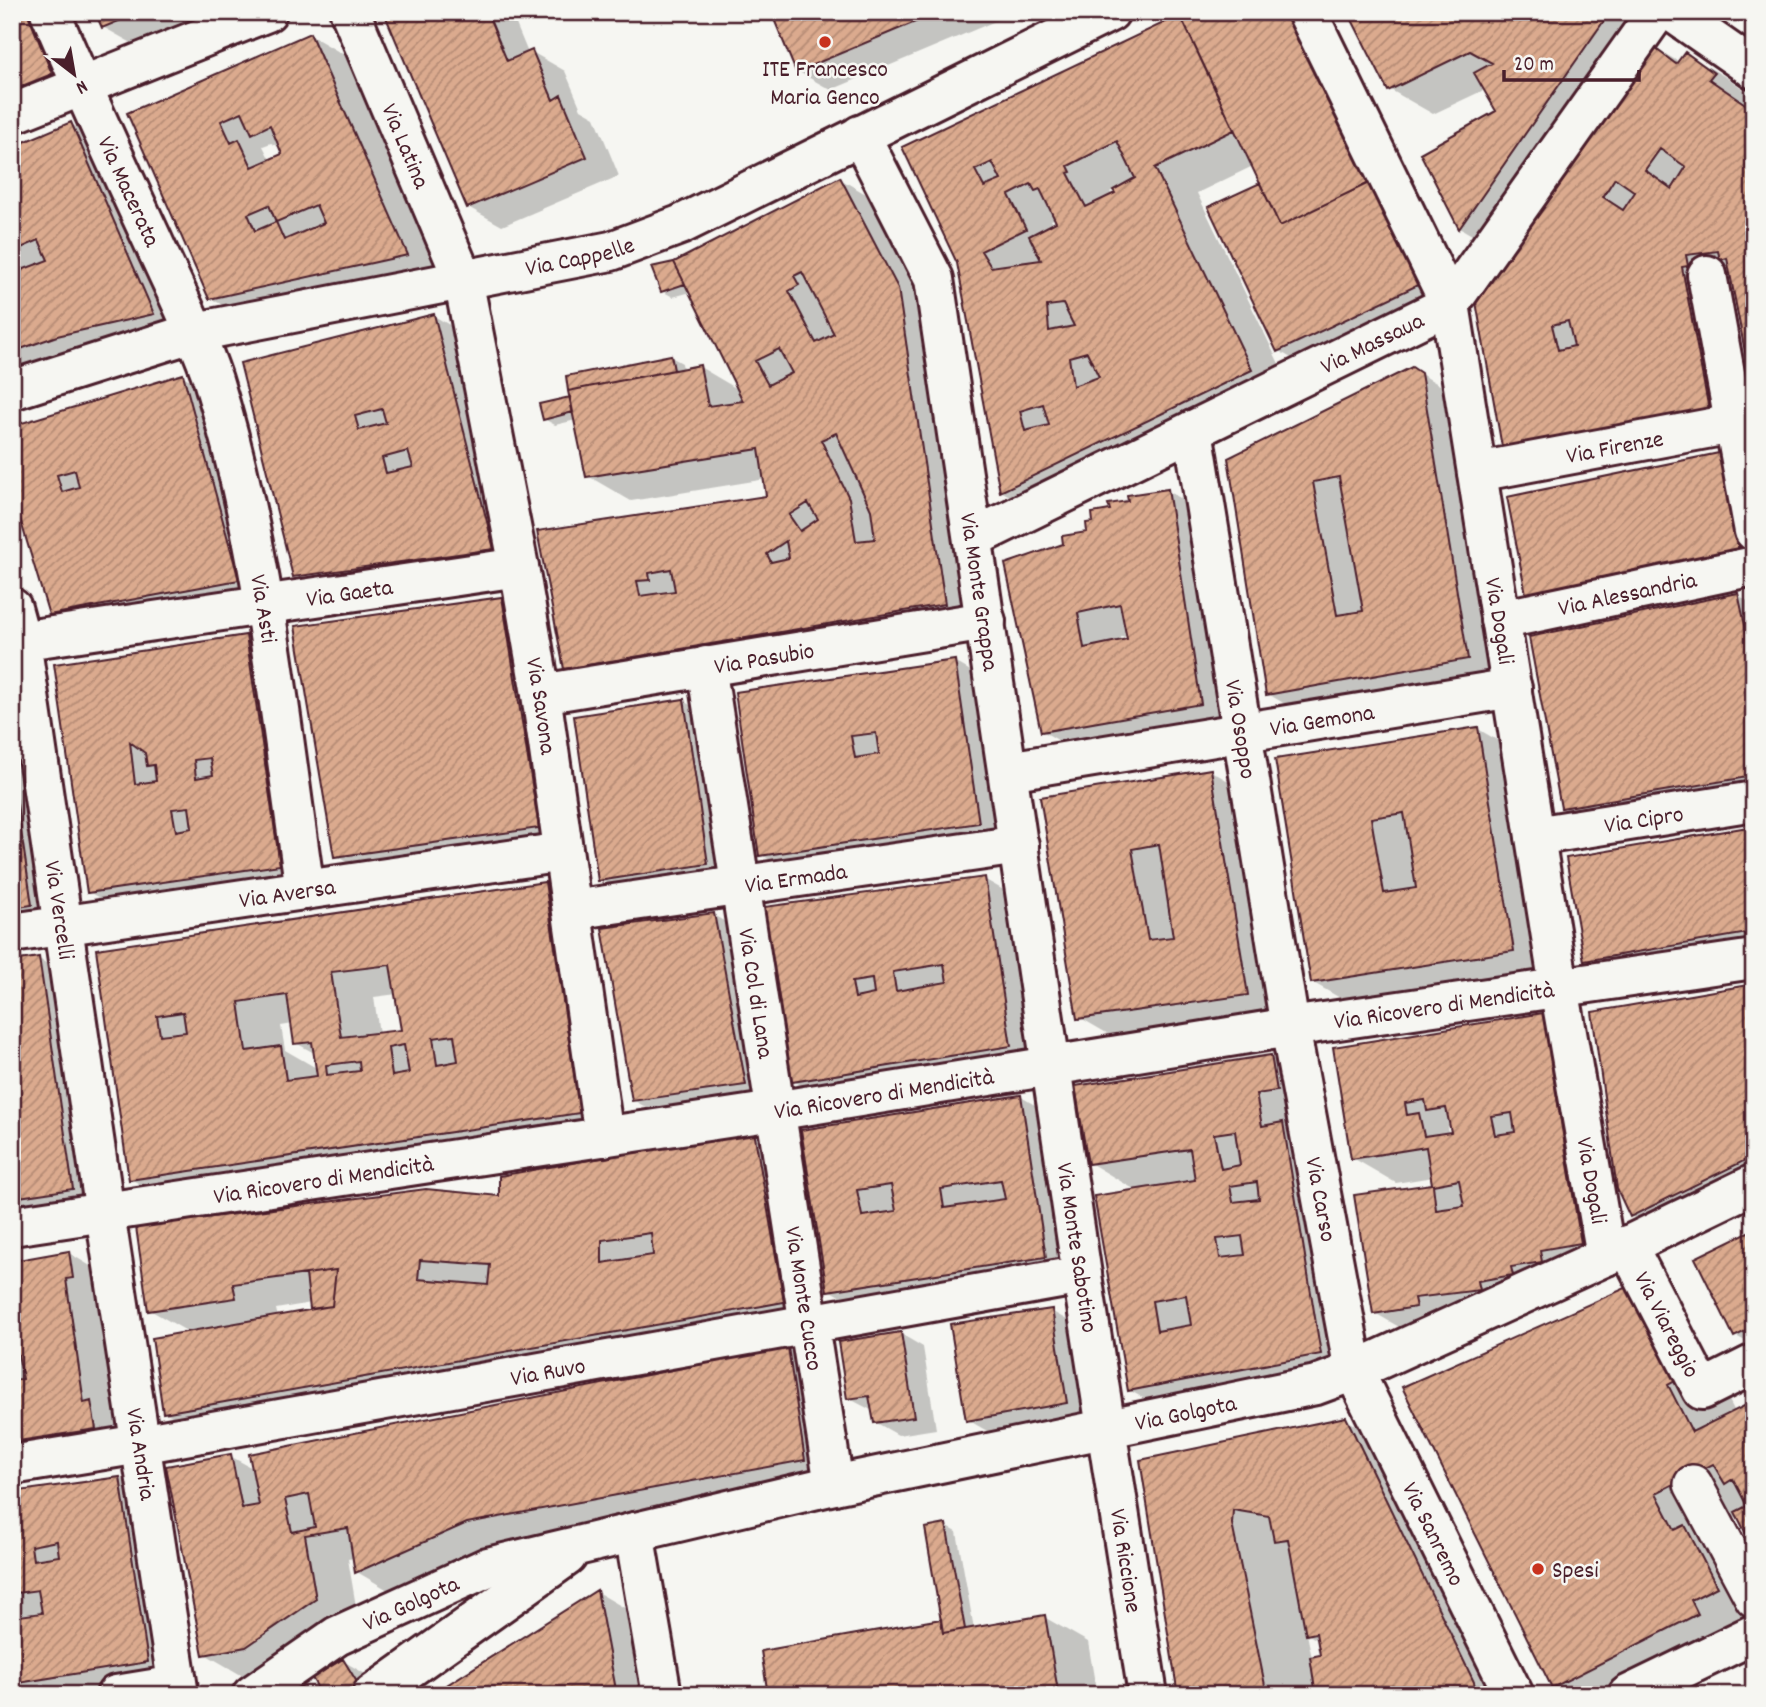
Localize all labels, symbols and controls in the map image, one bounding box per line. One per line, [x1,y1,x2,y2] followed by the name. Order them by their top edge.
[817,34,833,50] marker: ITE Francesco Maria Genco
[38,38,108,108] north arrow
[1504,38,1638,82] scale bar
[1514,51,1554,81] text: 20 m
[762,54,888,116] place label: ITE Francesco Maria Genco
[70,72,92,100] text: N
[371,99,437,195] street label: Via Latina
[87,131,168,254] street label: Via Macerata
[523,230,640,287] street label: Via Cappelle
[1316,305,1431,385] street label: Via Massaua
[1564,423,1666,475] street label: Via Firenze
[949,511,1006,674] street label: Via Monte Grappa
[1556,565,1701,627] street label: Via Alessandria
[239,572,284,646] street label: Via Asti
[304,572,396,618] street label: Via Gaeta
[1474,575,1521,667] street label: Via Dogali
[712,635,817,685] street label: Via Pasubio
[515,655,563,758] street label: Via Savona
[1214,677,1263,782] street label: Via Osoppo
[1268,697,1378,748] street label: Via Gemona
[1602,799,1686,845] street label: Via Cipro
[743,856,850,905] street label: Via Ermada
[33,859,82,962] street label: Via Vercelli
[237,872,339,919] street label: Via Aversa
[727,926,781,1062] street label: Via Col di Lana
[1332,974,1557,1040] street label: Via Ricovero di Mendicità
[772,1061,997,1131] street label: Via Ricovero di Mendicità
[1566,1135,1614,1227] street label: Via Dogali
[211,1149,436,1215] street label: Via Ricovero di Mendicità
[1295,1155,1344,1245] street label: Via Carso
[1046,1161,1105,1335] street label: Via Monte Sabotino
[774,1224,830,1373] street label: Via Monte Cucco
[1624,1266,1707,1385] street label: Via Viareggio
[508,1350,588,1397] street label: Via Ruvo
[1132,1388,1240,1442] street label: Via Golgota
[115,1406,163,1503] street label: Via Andria
[1391,1477,1472,1593] street label: Via Sanremo
[1099,1507,1149,1616] street label: Via Riccione
[1552,1555,1599,1589] place label: Spesi
[1530,1561,1546,1577] marker: Spesi
[358,1568,466,1642] street label: Via Golgota

